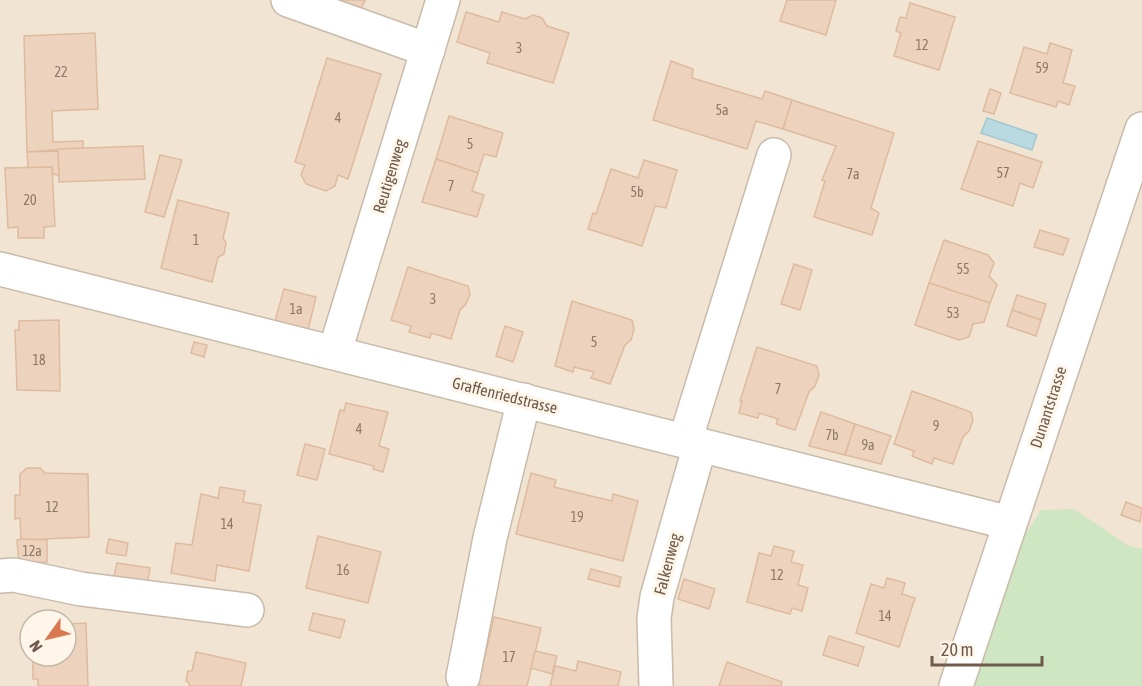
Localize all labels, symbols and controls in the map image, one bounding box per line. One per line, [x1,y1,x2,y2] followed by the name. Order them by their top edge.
[915,37,929,53] house number: 12
[516,40,522,56] house number: 3
[1035,60,1049,76] house number: 59
[54,64,68,80] house number: 22
[715,102,729,118] house number: 5a
[335,110,342,126] house number: 4
[467,136,473,152] house number: 5
[369,137,410,215] street label: Reutigenweg
[996,165,1010,181] house number: 57
[846,166,860,182] house number: 7a
[448,178,454,194] house number: 7
[630,184,644,200] house number: 5b
[23,192,37,208] house number: 20
[193,232,199,248] house number: 1
[956,261,970,277] house number: 55
[430,291,436,307] house number: 3
[289,301,303,317] house number: 1a
[946,305,960,321] house number: 53
[591,334,597,350] house number: 5
[32,352,46,368] house number: 18
[1026,364,1070,450] street label: Dunantstrasse
[451,373,559,417] street label: Graffenriedstrasse
[775,381,781,397] house number: 7
[933,418,939,434] house number: 9
[356,421,363,437] house number: 4
[825,427,839,443] house number: 7b
[861,437,875,453] house number: 9a
[45,499,59,515] house number: 12
[570,509,584,525] house number: 19
[220,516,234,532] house number: 14
[650,531,685,597] street label: Falkenweg
[22,543,42,559] house number: 12a
[336,562,350,578] house number: 16
[770,567,784,583] house number: 12
[18,608,78,668] north arrow
[878,608,892,624] house number: 14
[932,629,1042,667] scale bar
[25,637,46,655] text: N
[941,639,973,660] text: 20 m
[502,649,516,665] house number: 17

